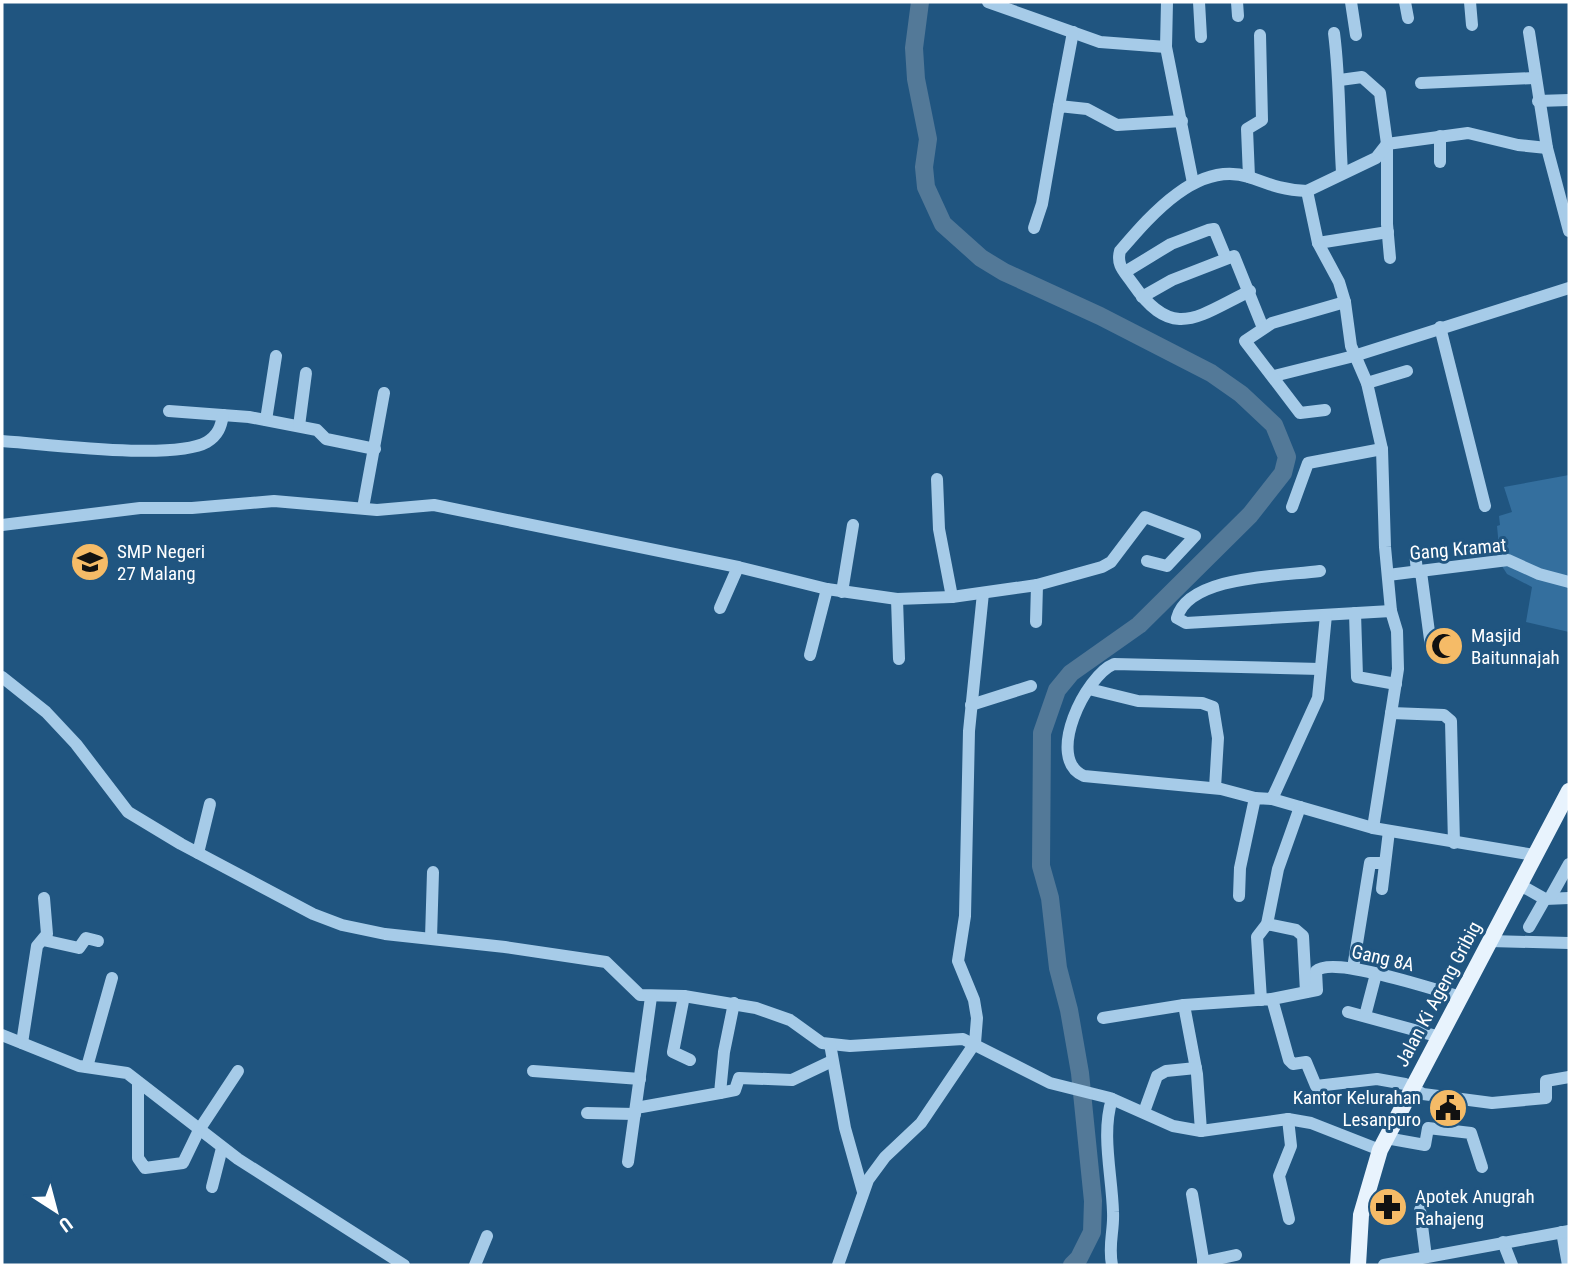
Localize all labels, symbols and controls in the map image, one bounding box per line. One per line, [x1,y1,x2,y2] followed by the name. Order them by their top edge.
[1409,533,1507,565] street label: Gang Kramat
[117,540,205,585] place label: SMP Negeri 27 Malang
[69,541,111,583] school or university icon: SMP Negeri 27 Malang
[1471,624,1560,669] place label: Masjid Baitunnajah
[1423,625,1465,667] mosque icon: Masjid Baitunnajah
[1390,918,1486,1070] street label: Jalan Ki Ageng Gribig
[1349,940,1417,976] street label: Gang 8A
[1293,1086,1421,1131] place label: Kantor Kelurahan Lesanpuro
[1427,1087,1469,1129] public building icon: Kantor Kelurahan Lesanpuro
[21,1176,91,1246] north arrow
[1415,1185,1535,1230] place label: Apotek Anugrah Rahajeng
[1367,1186,1409,1228] pharmacy icon: Apotek Anugrah Rahajeng
[55,1212,77,1237] text: U

